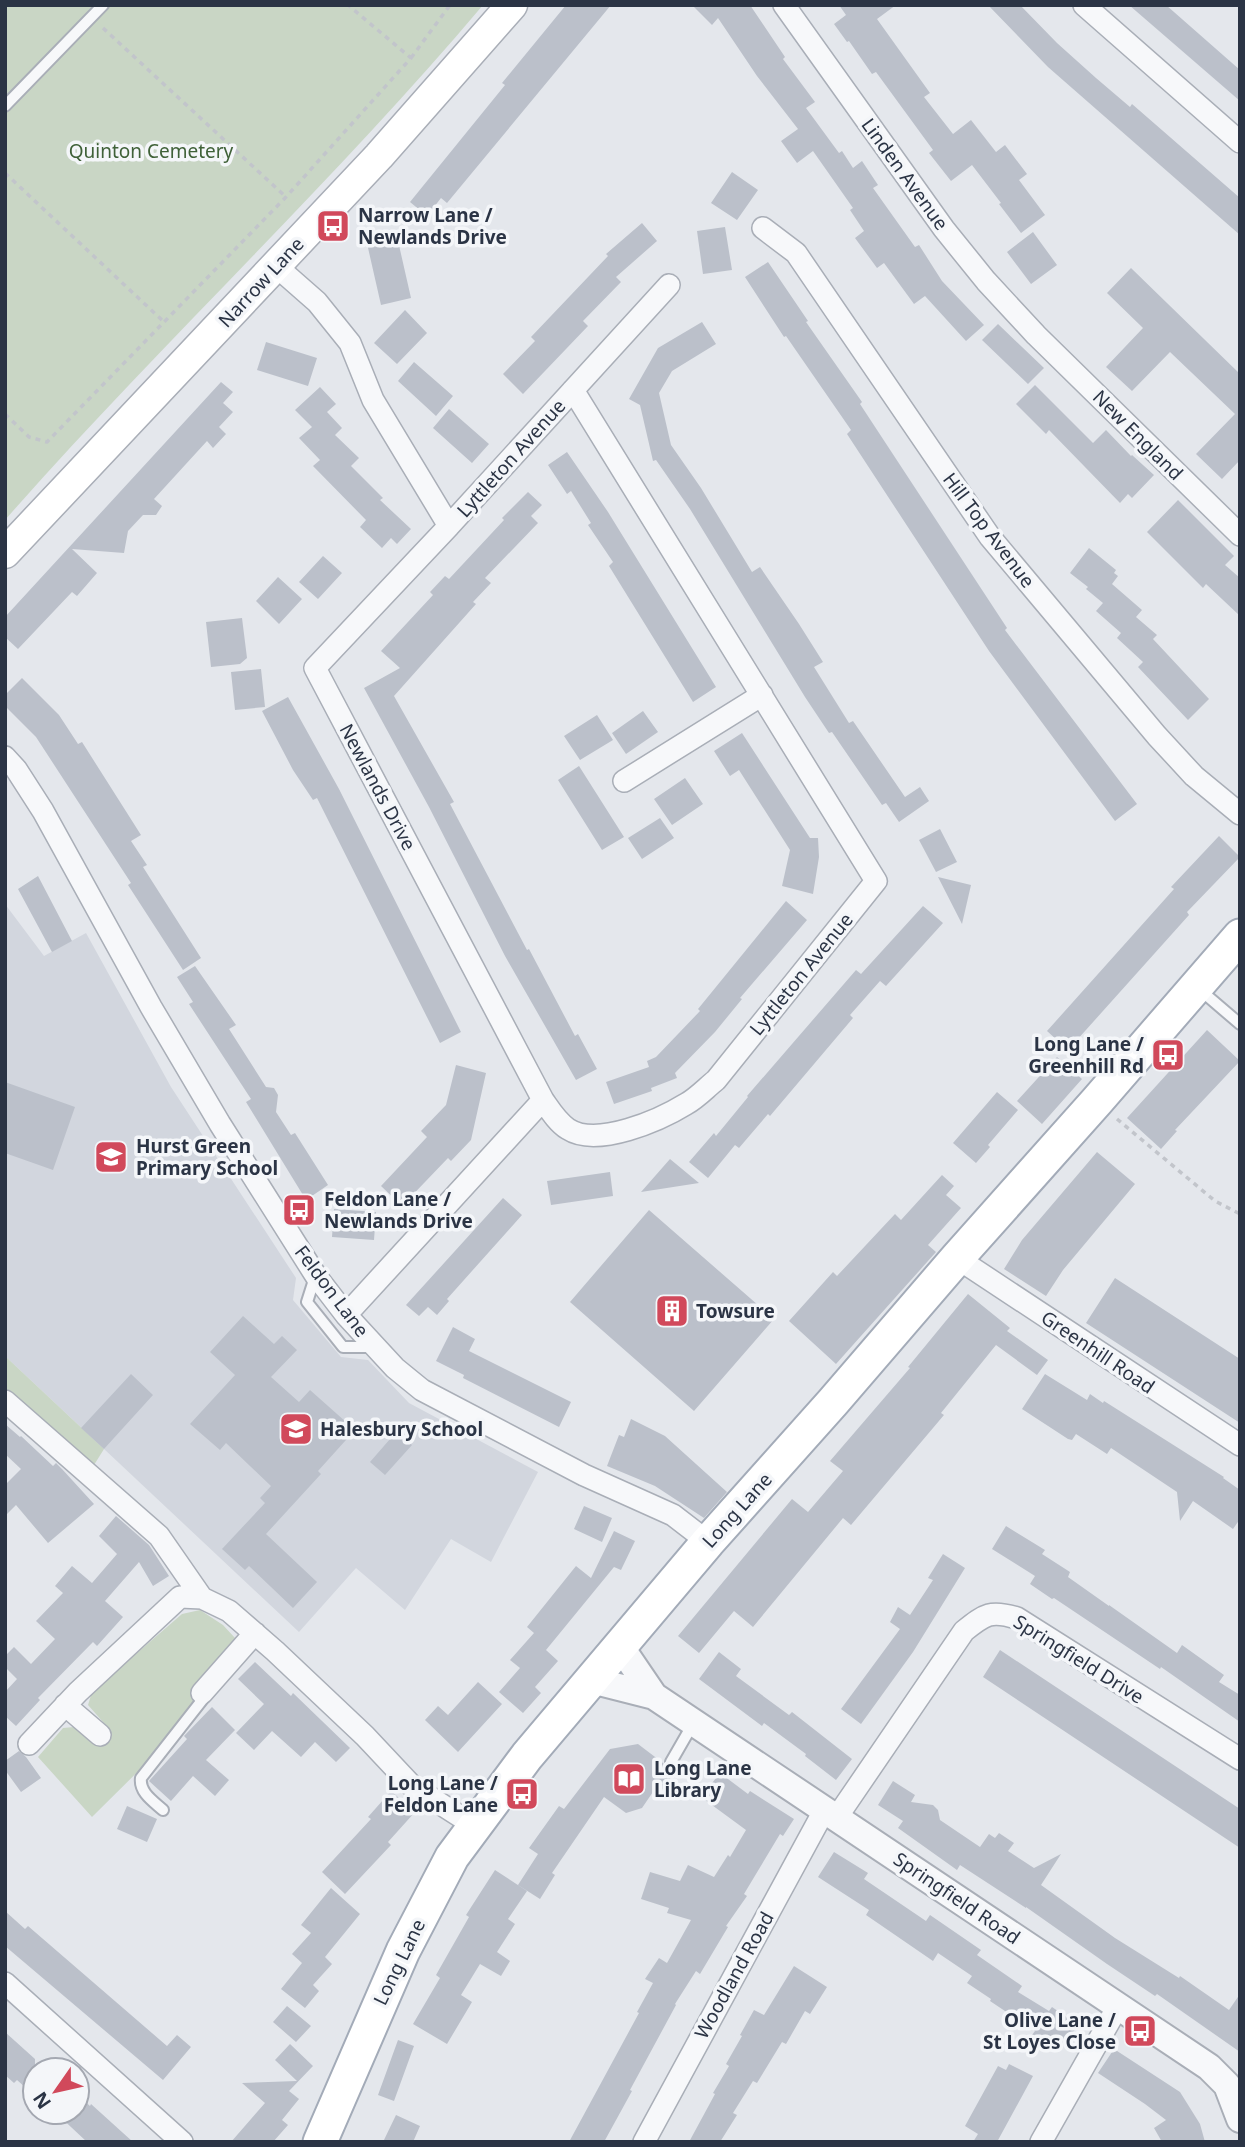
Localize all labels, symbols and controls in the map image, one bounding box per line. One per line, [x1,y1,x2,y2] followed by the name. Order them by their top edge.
[856,113,954,235] street label: Linden Avenue
[69,138,234,164] park label: Quinton Cemetery
[358,202,507,250] place label: Narrow Lane / Newlands Drive
[314,207,352,245] bus stop icon: Narrow Lane / Newlands Drive
[212,231,310,333] street label: Narrow Lane
[1087,384,1189,486] street label: New England
[451,393,571,523] street label: Lyttleton Avenue
[937,467,1041,593] street label: Hill Top Avenue
[334,719,422,855] street label: Newlands Drive
[743,907,859,1041] street label: Lyttleton Avenue
[1028,1031,1144,1079] place label: Long Lane / Greenhill Rd
[1149,1036,1187,1074] bus stop icon: Long Lane / Greenhill Rd
[136,1133,278,1181] place label: Hurst Green Primary School
[92,1138,130,1176] school or university icon: Hurst Green Primary School
[324,1186,473,1234] place label: Feldon Lane / Newlands Drive
[280,1191,318,1229] bus stop icon: Feldon Lane / Newlands Drive
[289,1240,375,1342] street label: Feldon Lane
[653,1292,691,1330] building icon: Towsure
[696,1298,775,1324] place label: Towsure
[1036,1304,1160,1400] street label: Greenhill Road
[277,1410,315,1448] school or university icon: Halesbury School
[320,1416,483,1442] place label: Halesbury School
[696,1467,778,1553] street label: Long Lane
[1009,1609,1149,1709] street label: Springfield Drive
[654,1755,752,1803] place label: Long Lane Library
[610,1760,648,1798] library icon: Long Lane Library
[384,1770,498,1818] place label: Long Lane / Feldon Lane
[503,1775,541,1813] bus stop icon: Long Lane / Feldon Lane
[889,1846,1025,1950] street label: Springfield Road
[688,1907,780,2043] street label: Woodland Road
[367,1915,431,2009] street label: Long Lane
[983,2007,1116,2055] place label: Olive Lane / St Loyes Close
[1121,2012,1159,2050] bus stop icon: Olive Lane / St Loyes Close
[21,2056,91,2126] north arrow
[27,2087,57,2114] text: N

